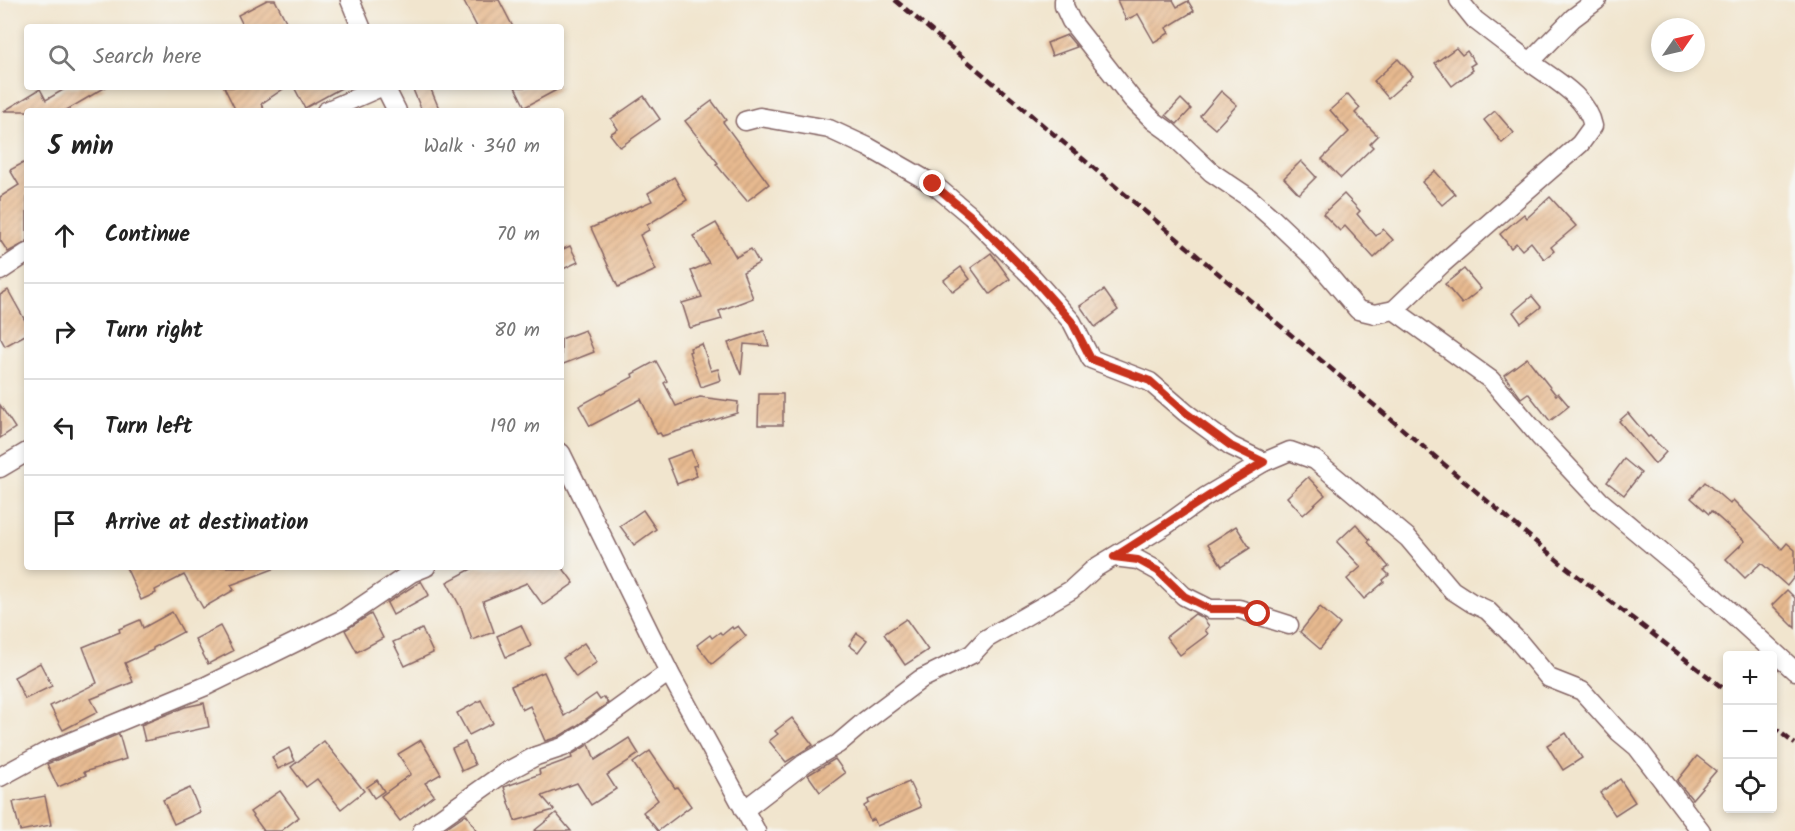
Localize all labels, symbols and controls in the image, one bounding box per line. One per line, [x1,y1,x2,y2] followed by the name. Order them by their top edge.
[1651,18,1705,72] north arrow
[24,24,564,90] search box
[93,40,201,75] text: Search here
[45,41,78,74] icon: search
[48,126,114,168] text: 5 min
[424,131,540,163] text: Walk · 340 m
[919,170,945,196] route end
[105,218,190,253] text: Continue
[48,219,81,252] icon: ahead
[497,219,540,251] text: 70 m
[105,314,203,349] text: Turn right
[48,315,81,348] icon: right
[494,315,540,347] text: 80 m
[105,410,192,445] text: Turn left
[48,411,81,444] icon: left
[490,411,540,443] text: 190 m
[105,506,308,541] text: Arrive at destination
[48,507,81,540] icon: arrive
[1244,600,1270,626] route start
[1723,651,1777,813] map controls
[1723,651,1777,705] button: +
[1723,705,1777,759] button: −
[1723,759,1777,813] button: locate

